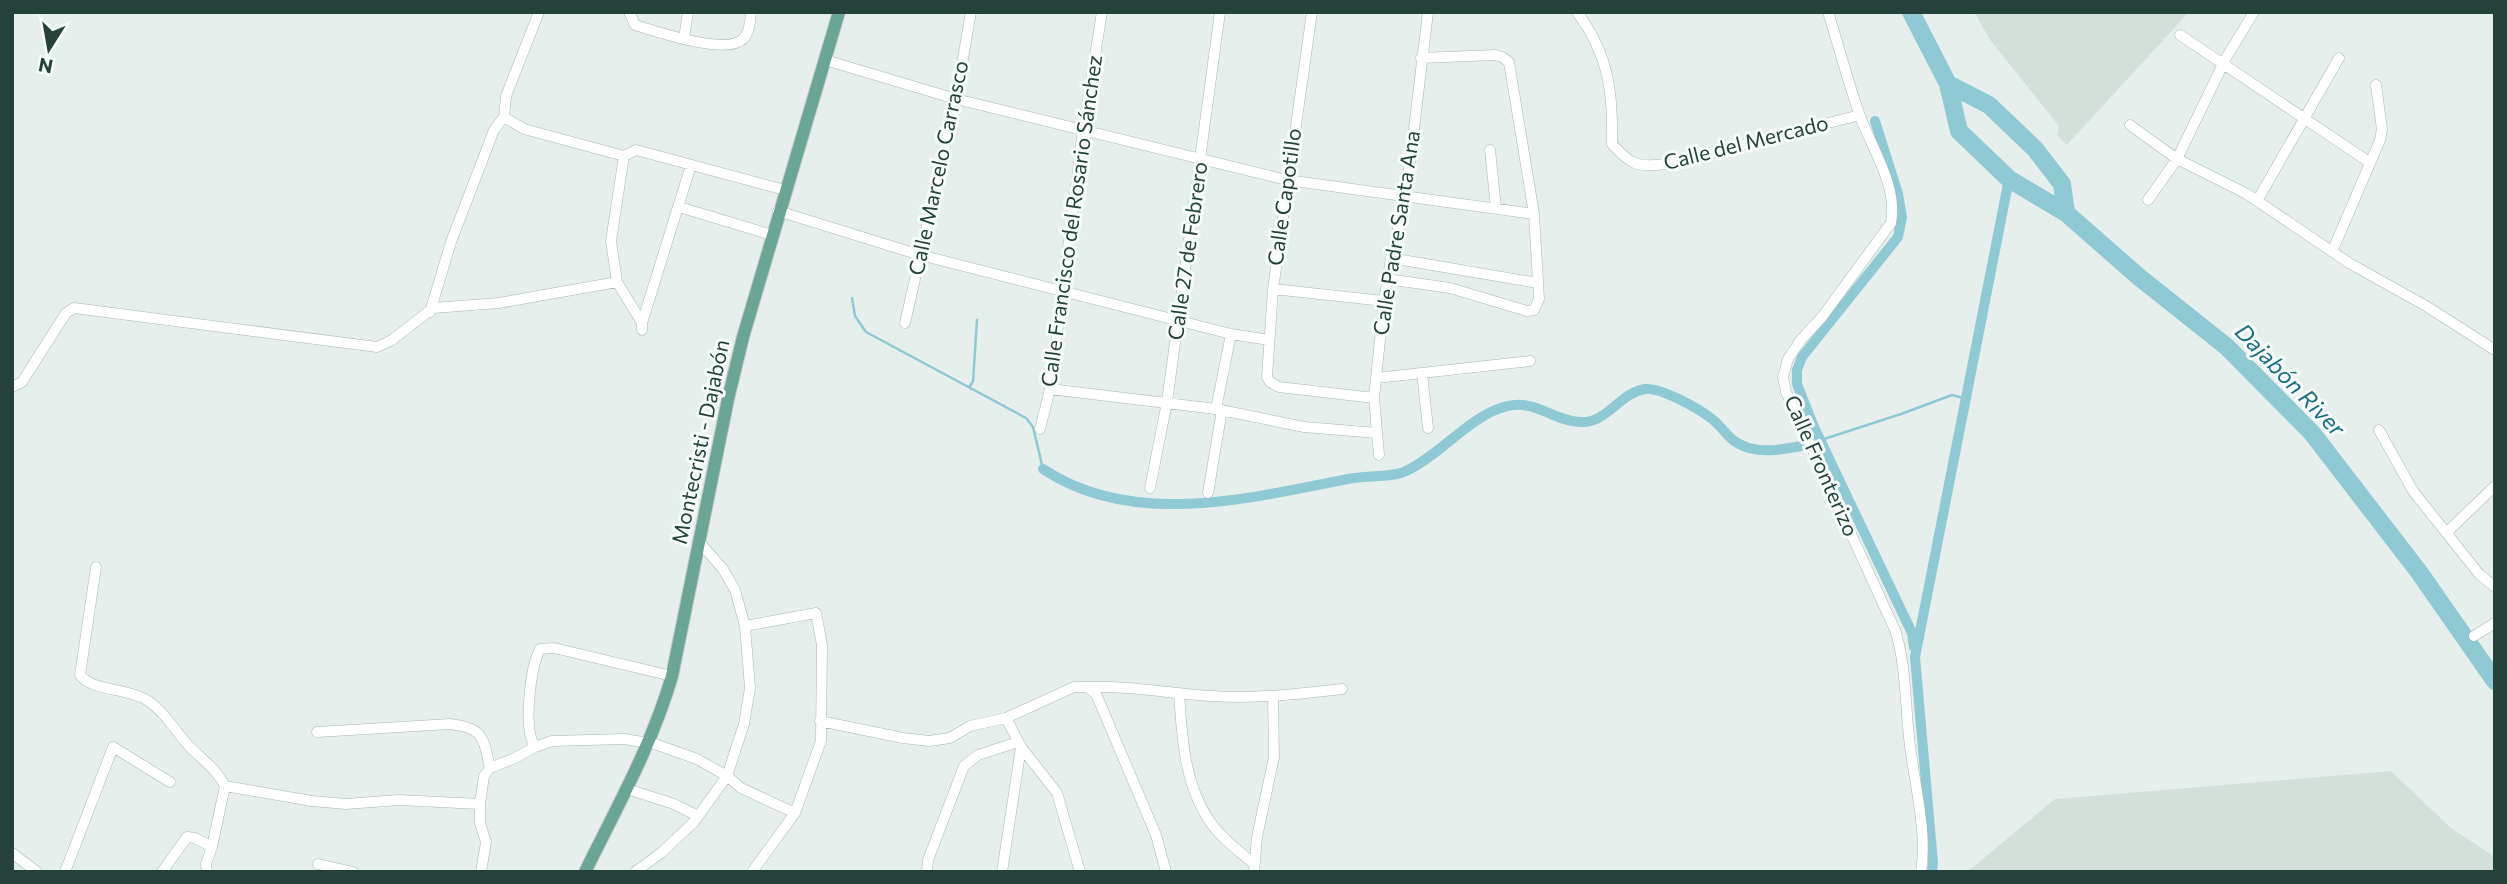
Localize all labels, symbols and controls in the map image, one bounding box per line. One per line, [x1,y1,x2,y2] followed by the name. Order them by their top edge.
[14,14,84,84] north arrow
[1035,53,1106,388] street label: Calle Francisco del Rosario Sánchez
[36,54,55,79] text: N
[903,58,973,277] street label: Calle Marcelo Carrasco
[1661,109,1831,174] street label: Calle del Mercado
[1261,126,1306,267] street label: Calle Capotillo
[1367,129,1424,337] street label: Calle Padre Santa Ana
[1162,160,1211,342] street label: Calle 27 de Febrero
[2230,317,2352,442] water label: Dajabón River
[666,337,733,546] street label: Montecristi - Dajabón
[1780,391,1865,540] street label: Calle Fronterizo

